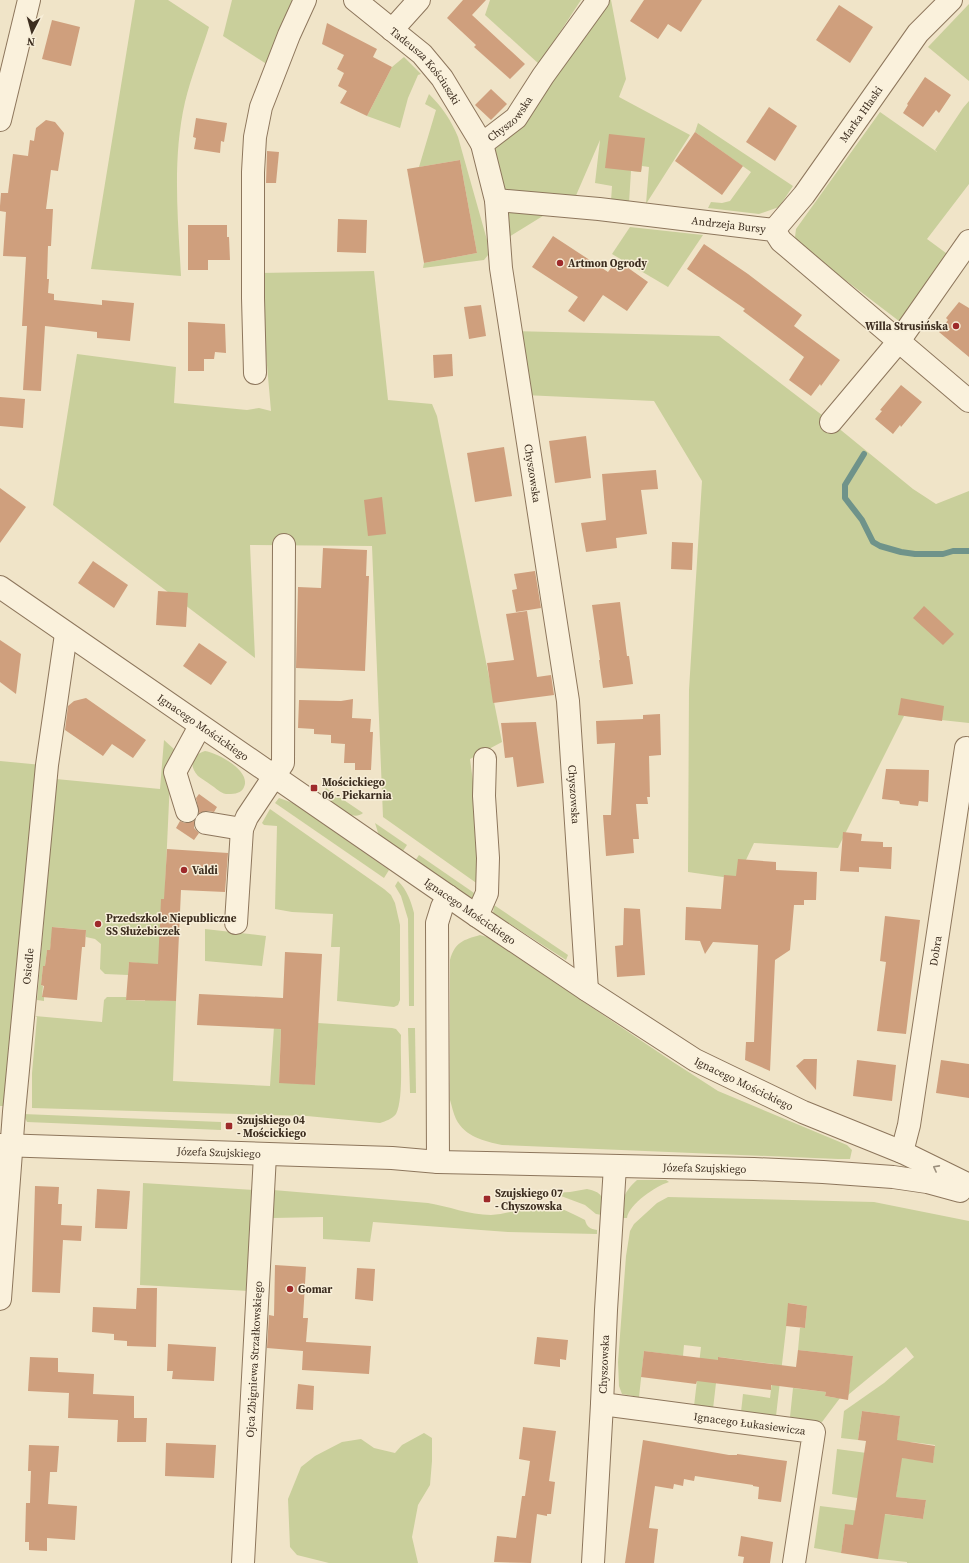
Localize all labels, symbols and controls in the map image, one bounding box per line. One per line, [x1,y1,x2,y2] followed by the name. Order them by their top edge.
[12,12,52,52] north arrow
[386,24,463,108] street label: Tadeusza Kościuszki
[26,34,36,49] text: N
[836,83,886,145] street label: Marka Hłaski
[484,93,536,145] street label: Chyszowska
[691,213,767,237] street label: Andrzeja Bursy
[568,256,647,271] place label: Artmon Ogrody
[555,258,565,268] marker: Artmon Ogrody
[865,319,948,334] place label: Willa Strusińska
[951,321,961,331] marker: Willa Strusińska
[520,443,544,504] street label: Chyszowska
[154,691,252,765] street label: Ignacego Mościckiego
[564,764,583,825] street label: Chyszowska
[322,775,392,803] place label: Mościckiego 06 - Piekarnia
[309,783,319,793] marker: Mościckiego 06 - Piekarnia
[192,863,218,878] place label: Valdi
[179,865,189,875] marker: Valdi
[421,875,519,948] street label: Ignacego Mościckiego
[106,911,237,939] place label: Przedszkole Niepubliczne SS Służebiczek
[93,919,103,929] marker: Przedszkole Niepubliczne SS Służebiczek
[926,934,946,967] street label: Dobra
[19,947,38,985] street label: Osiedle
[692,1054,796,1114] street label: Ignacego Mościckiego
[237,1113,306,1141] place label: Szujskiego 04 - Mościckiego
[224,1121,234,1131] marker: Szujskiego 04 - Mościckiego
[176,1144,261,1162] street label: Józefa Szujskiego
[661,1160,747,1177] street label: Józefa Szujskiego
[932,1165,940,1173] one-way arrow
[495,1186,563,1214] place label: Szujskiego 07 - Chyszowska
[482,1194,492,1204] marker: Szujskiego 07 - Chyszowska
[243,1281,266,1438] street label: Ojca Zbigniewa Strzałkowskiego
[298,1282,333,1297] place label: Gomar
[285,1284,295,1294] marker: Gomar
[595,1334,613,1394] street label: Chyszowska
[693,1409,807,1439] street label: Ignacego Łukasiewicza

